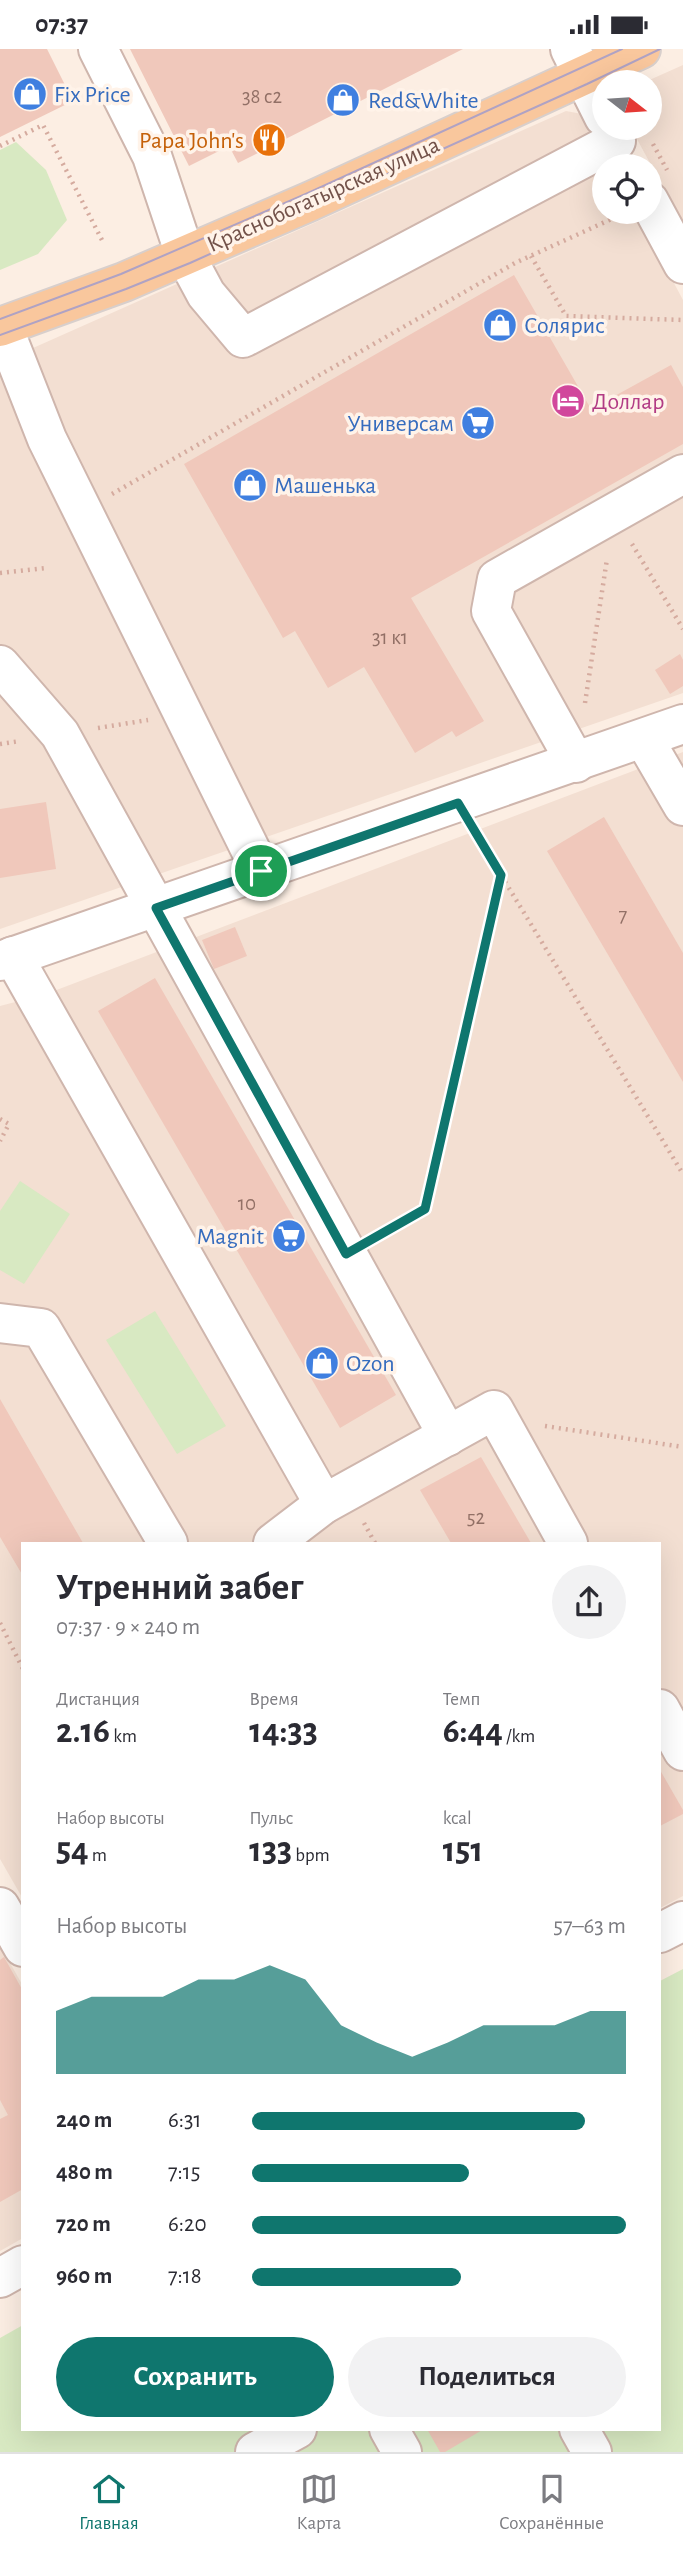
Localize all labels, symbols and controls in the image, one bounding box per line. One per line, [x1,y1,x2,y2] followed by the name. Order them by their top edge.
[35,11,88,37] text: 07:37
[592,70,662,140] north arrow
[592,70,662,224] map controls
[11,75,49,113] shop icon: Fix Price
[324,81,362,119] shop icon: Red&White
[54,83,131,107] place label: Fix Price
[242,86,282,107] house number: 38 с2
[368,89,478,113] place label: Red&White
[250,121,288,159] restaurant icon: Papa John's
[139,129,244,153] place label: Papa John's
[204,133,443,257] street label: Краснобогатырская улица
[592,154,662,224] button: locate
[481,306,519,344] shop icon: Солярис
[524,314,605,338] place label: Солярис
[549,382,587,420] hotel icon: Доллар
[592,390,665,414] place label: Доллар
[459,404,497,442] supermarket icon: Универсам
[347,412,454,436] place label: Универсам
[231,466,269,504] shop icon: Машенька
[274,474,376,498] place label: Машенька
[372,627,408,648] house number: 31 к1
[231,841,291,901] pin
[242,852,280,890] icon: arrive
[619,905,628,926] house number: 7
[238,1193,256,1214] house number: 10
[270,1217,308,1255] supermarket icon: Magnit
[197,1225,264,1249] place label: Magnit
[303,1344,341,1382] shop icon: Ozon
[346,1352,395,1376] place label: Ozon
[467,1507,485,1528] house number: 52
[552,1565,626,1639] button: share
[56,1569,303,1607] text: Утренний забег
[56,1616,200,1639] text: 07:37 · 9 × 240 m
[56,1690,140,1709] text: Дистанция
[249,1690,299,1709] text: Время
[443,1690,481,1709] text: Темп
[56,1714,110,1749] text: 2.16
[249,1714,318,1749] text: 14:33
[443,1714,503,1749] text: 6:44
[110,1727,137,1746] text: km
[503,1727,535,1746] text: /km
[56,1809,165,1828] text: Набор высоты
[249,1809,293,1828] text: Пульс
[443,1809,472,1828] text: kcal
[56,1833,89,1868] text: 54
[249,1833,292,1868] text: 133
[443,1833,483,1868] text: 151
[89,1846,107,1865] text: m
[292,1846,330,1865] text: bpm
[56,1915,188,1938] text: Набор высоты
[553,1915,626,1938] text: 57–63 m
[56,2109,112,2132] text: 240 m
[168,2109,201,2132] text: 6:31
[56,2161,113,2184] text: 480 m
[168,2161,200,2184] text: 7:15
[56,2213,111,2236] text: 720 m
[168,2213,207,2236] text: 6:20
[56,2265,112,2288] text: 960 m
[168,2265,202,2288] text: 7:18
[56,2337,334,2417] button: Сохранить
[348,2337,626,2417] button: Поделиться
[79,2470,139,2535] tab: Главная
[297,2470,341,2535] tab: Карта
[499,2470,604,2535] tab: Сохранённые

